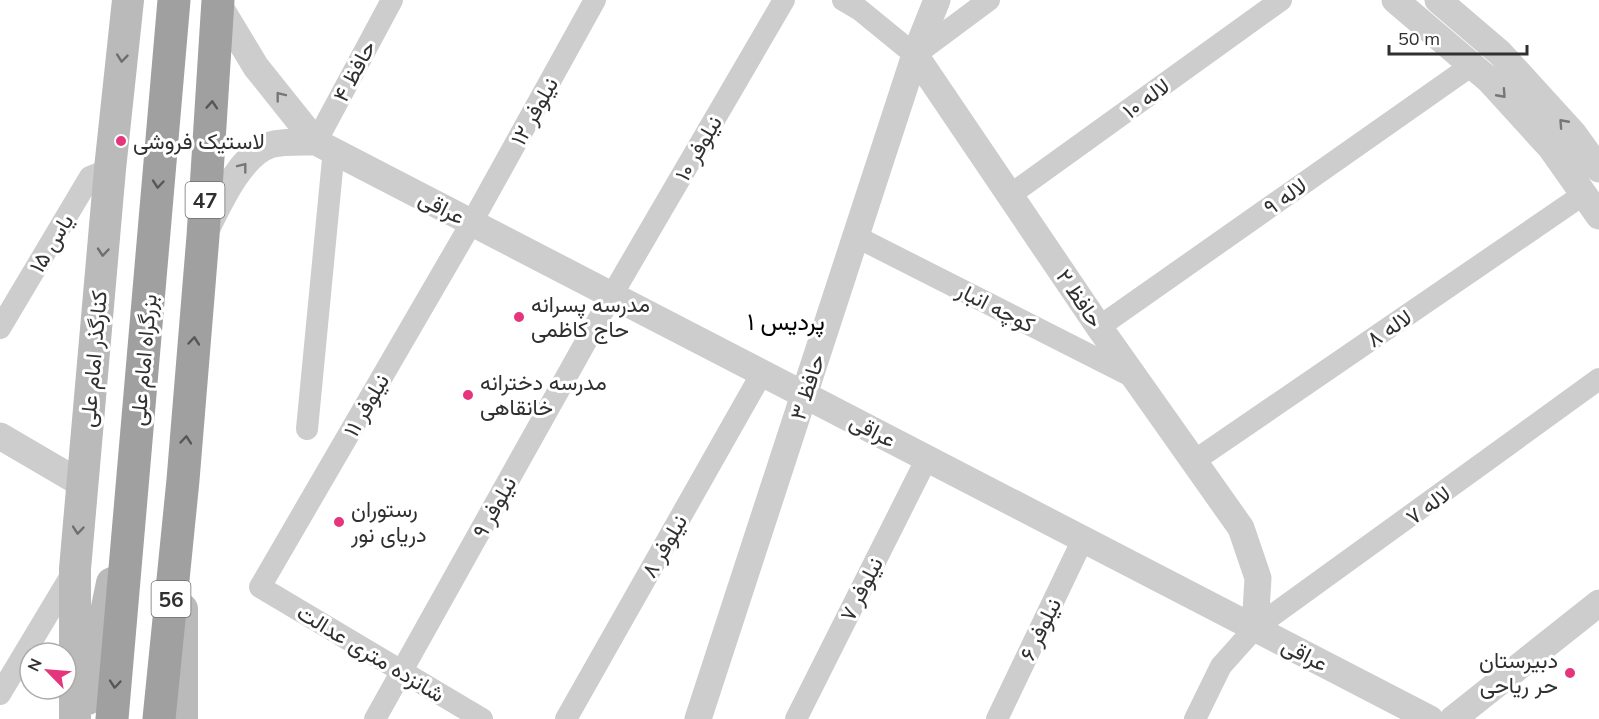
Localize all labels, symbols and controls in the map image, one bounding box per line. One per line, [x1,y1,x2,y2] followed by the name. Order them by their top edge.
[1389,18,1527,56] scale bar
[1398,27,1440,50] text: 50 m
[326,35,382,107] street label: حافظ ۴
[116,54,128,63] one-way arrow
[1117,71,1175,125] street label: لاله ۱۰
[504,72,564,150] street label: نیلوفر ۱۲
[1495,87,1506,98] one-way arrow
[277,91,288,102] one-way arrow
[205,100,218,109] one-way arrow
[668,110,728,186] street label: نیلوفر ۱۰
[1559,119,1570,130] one-way arrow
[133,127,265,155] place label: لاستیک فروشی
[114,134,128,148] marker: لاستیک فروشی
[235,163,246,174] one-way arrow
[1258,171,1312,221] street label: لاله ۹
[152,179,165,188] one-way arrow
[186,182,224,218] road number: 47
[414,184,470,230] street label: عراقی
[23,208,79,278] street label: یاس ۱۵
[97,248,110,257] one-way arrow
[1050,263,1110,333] street label: حافظ ۲
[951,275,1040,339] street label: کوچه انبار
[73,289,114,429] street label: کنارگذر امام علی
[531,290,650,344] place label: مدرسه پسرانه حاج کاظمی
[123,293,164,427] street label: بزرگراه امام علی
[1361,303,1417,353] street label: لاله ۸
[747,306,825,338] district label: پردیس ۱
[512,310,526,324] marker: مدرسه پسرانه حاج کاظمی
[187,337,200,346] one-way arrow
[783,351,831,423] street label: حافظ ۳
[480,368,607,421] place label: مدرسه دخترانه خانقاهی
[337,369,395,441] street label: نیلوفر ۱۱
[461,388,475,402] marker: مدرسه دخترانه خانقاهی
[845,407,901,453] street label: عراقی
[179,435,192,444] one-way arrow
[466,471,522,543] street label: نیلوفر ۹
[1400,479,1456,531] street label: لاله ۷
[350,495,427,548] place label: رستوران دریای نور
[635,509,693,583] street label: نیلوفر ۸
[332,515,346,529] marker: رستوران دریای نور
[72,526,85,535] one-way arrow
[833,552,889,626] street label: نیلوفر ۷
[152,581,190,617] road number: 56
[1013,593,1067,665] street label: نیلوفر ۶
[292,598,450,708] street label: شانزده متری عدالت
[1277,631,1333,677] street label: عراقی
[18,641,78,701] north arrow
[1479,646,1558,699] place label: دبیرستان حر ریاحی
[23,655,46,674] text: N
[1563,666,1577,680] marker: دبیرستان حر ریاحی
[109,680,122,689] one-way arrow

